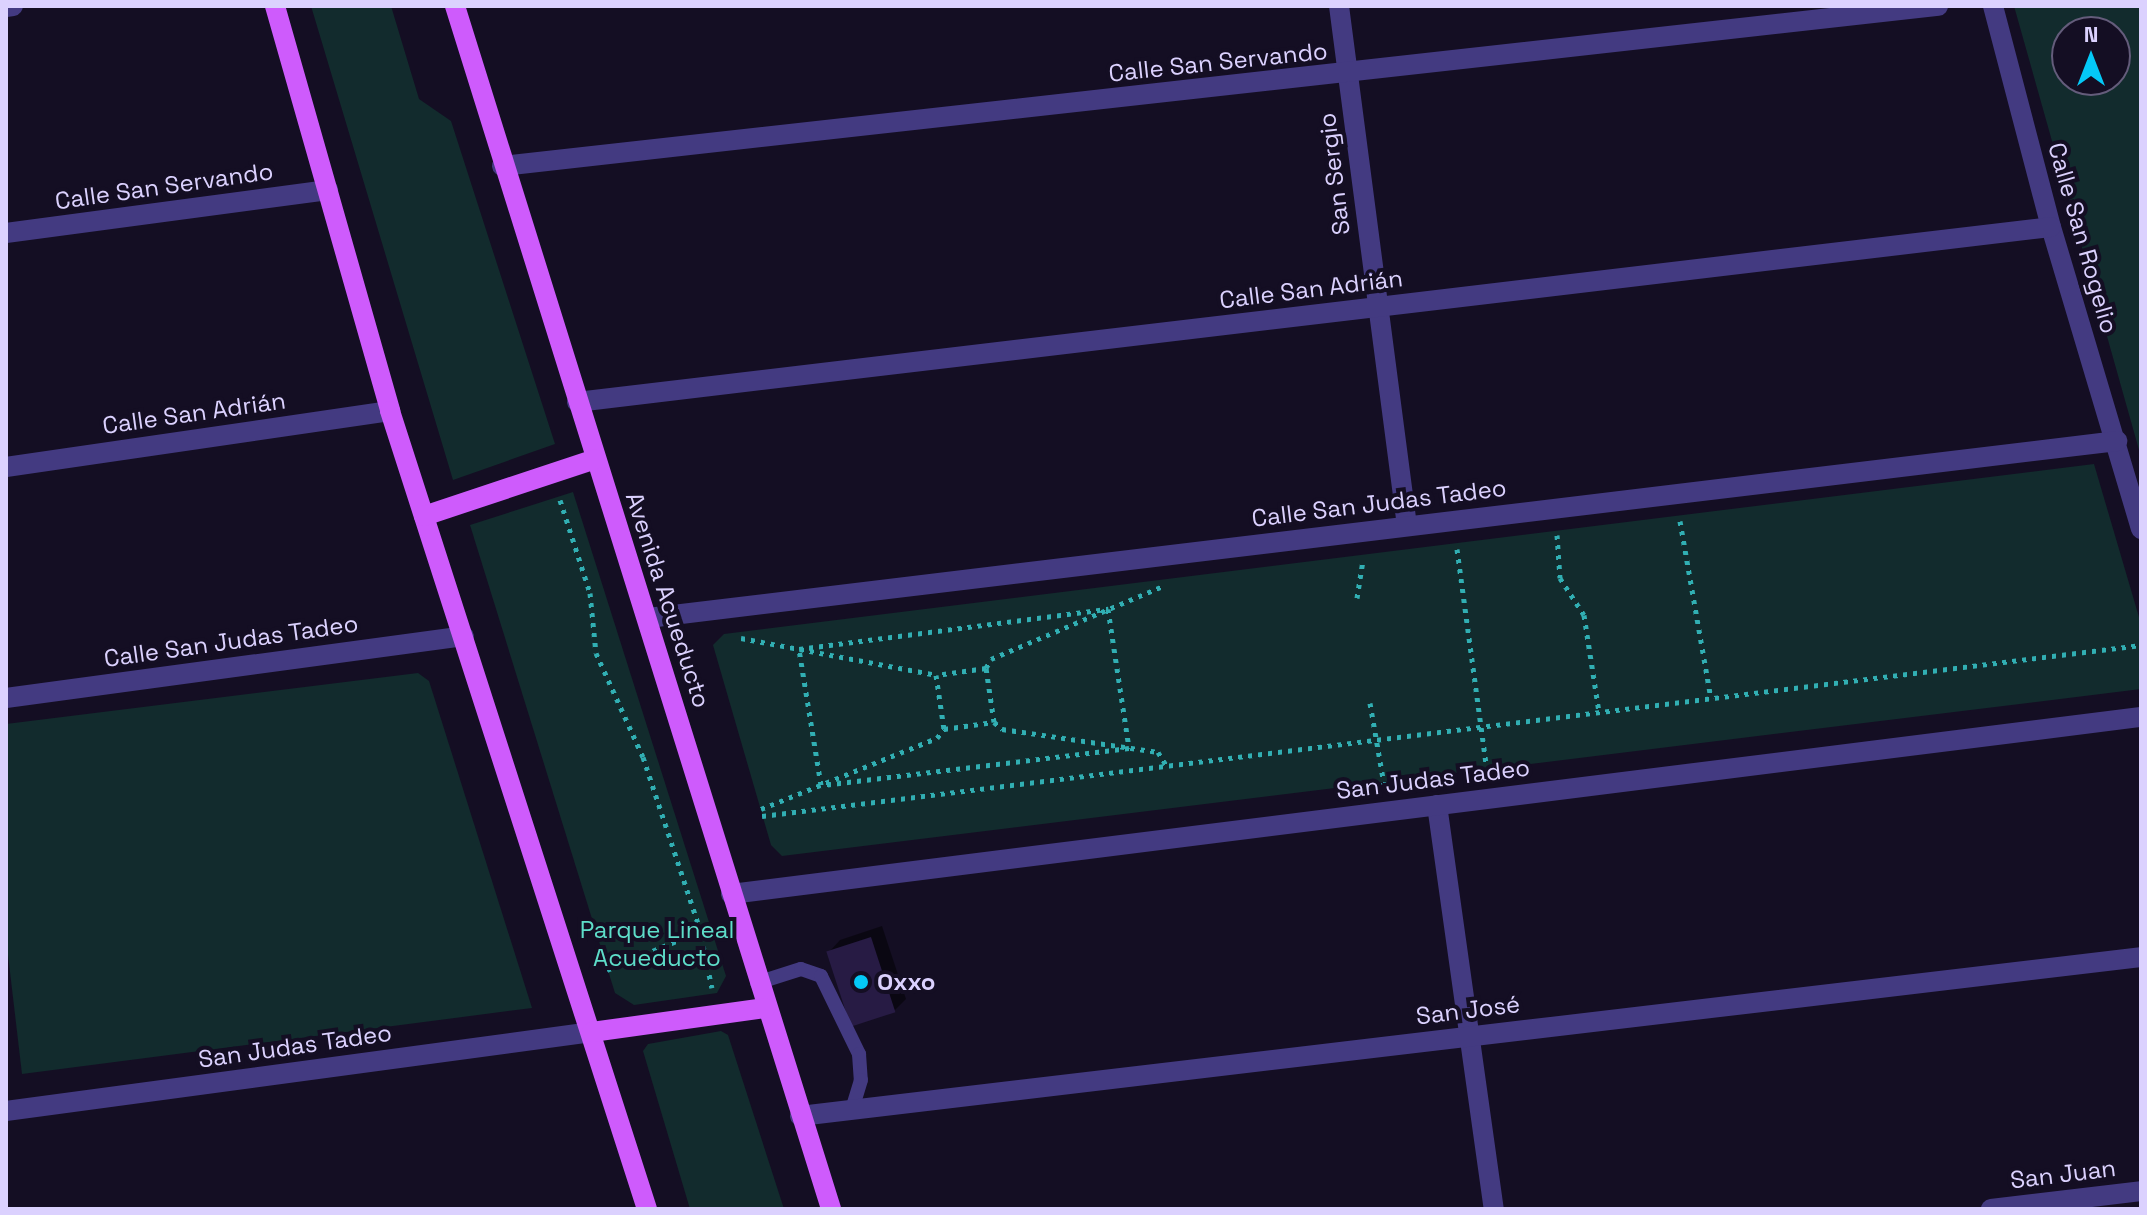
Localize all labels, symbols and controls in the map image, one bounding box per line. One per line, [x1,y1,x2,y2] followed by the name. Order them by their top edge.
[2051,16,2131,96] north arrow
[2084,20,2098,48] text: N
[1107,36,1329,88] street label: Calle San Servando
[1312,111,1356,237] street label: San Sergio
[2042,139,2124,337] street label: Calle San Rogelio
[53,156,275,216] street label: Calle San Servando
[1218,263,1404,315] street label: Calle San Adrián
[101,386,287,440] street label: Calle San Adrián
[1250,473,1508,533] street label: Calle San Judas Tadeo
[620,488,716,712] street label: Avenida Acueducto
[102,609,360,673] street label: Calle San Judas Tadeo
[1334,753,1532,805] street label: San Judas Tadeo
[580,916,734,972] park label: Parque Lineal Acueducto
[877,968,936,996] place label: Oxxo
[852,973,870,991] marker: Oxxo
[1414,989,1522,1031] street label: San José
[196,1018,394,1074] street label: San Judas Tadeo
[2009,1153,2117,1195] street label: San Juan

